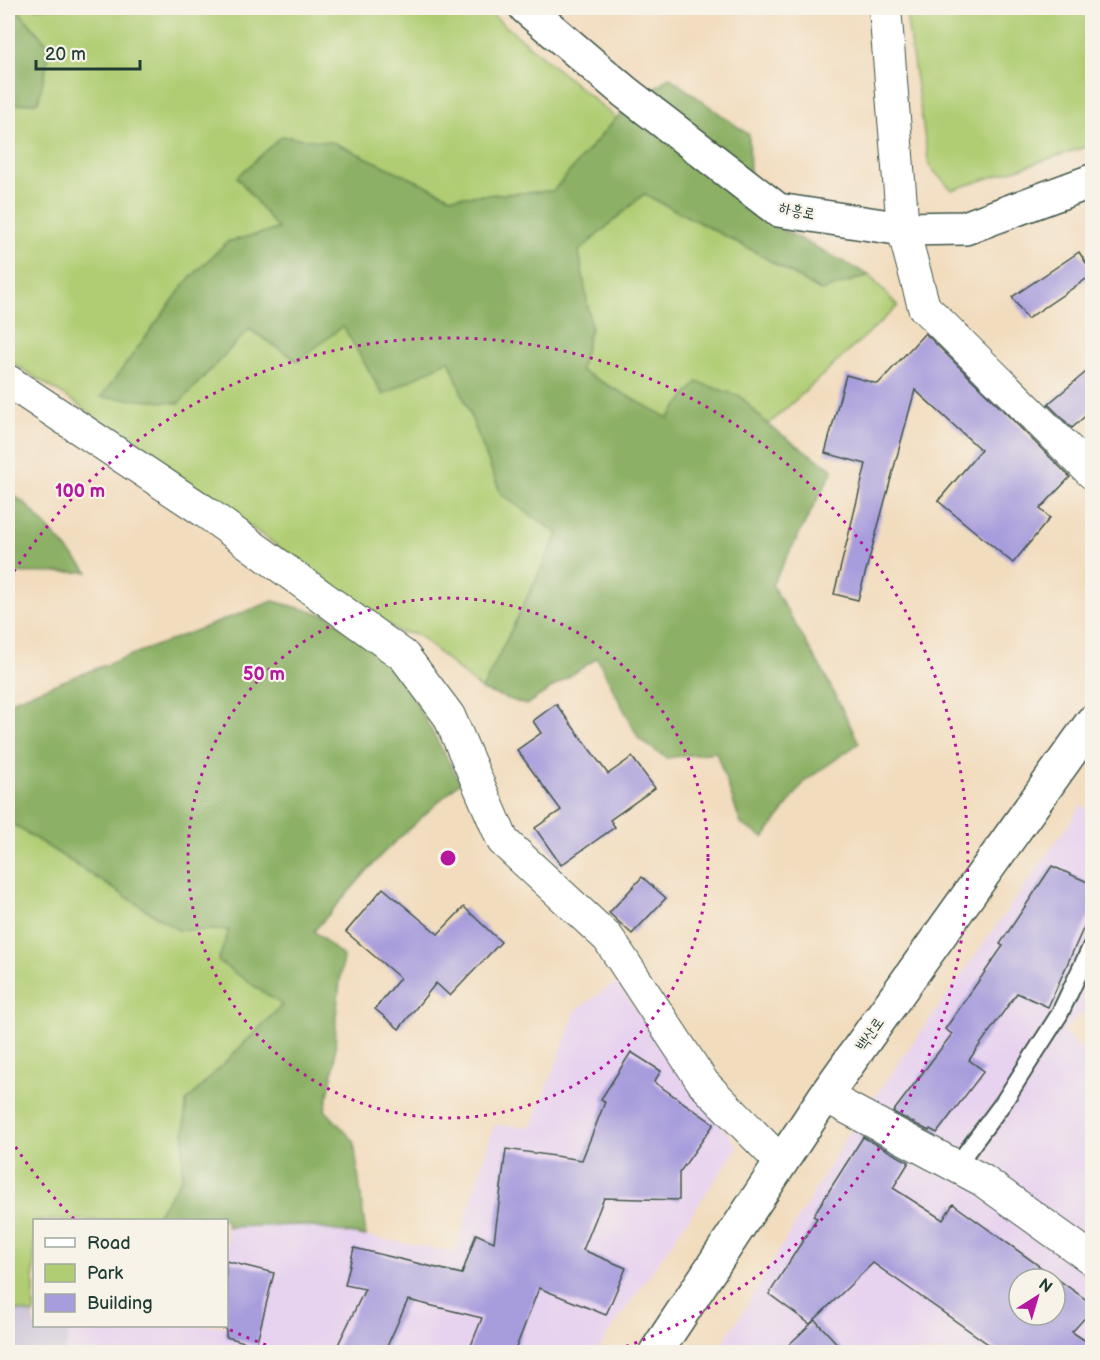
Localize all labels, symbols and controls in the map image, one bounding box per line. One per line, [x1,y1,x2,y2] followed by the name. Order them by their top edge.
[36,33,140,71] scale bar
[45,44,86,65] text: 20 m
[777,198,817,224] street label: 하흥로
[55,481,105,502] text: 100 m
[243,664,285,685] text: 50 m
[438,848,458,868] centre of rings
[852,1014,888,1054] street label: 백산로
[33,1219,228,1327] legend
[87,1233,131,1254] text: Road
[87,1263,123,1284] text: Park
[1007,1267,1067,1327] north arrow
[1035,1275,1056,1297] text: N
[87,1293,153,1314] text: Building

